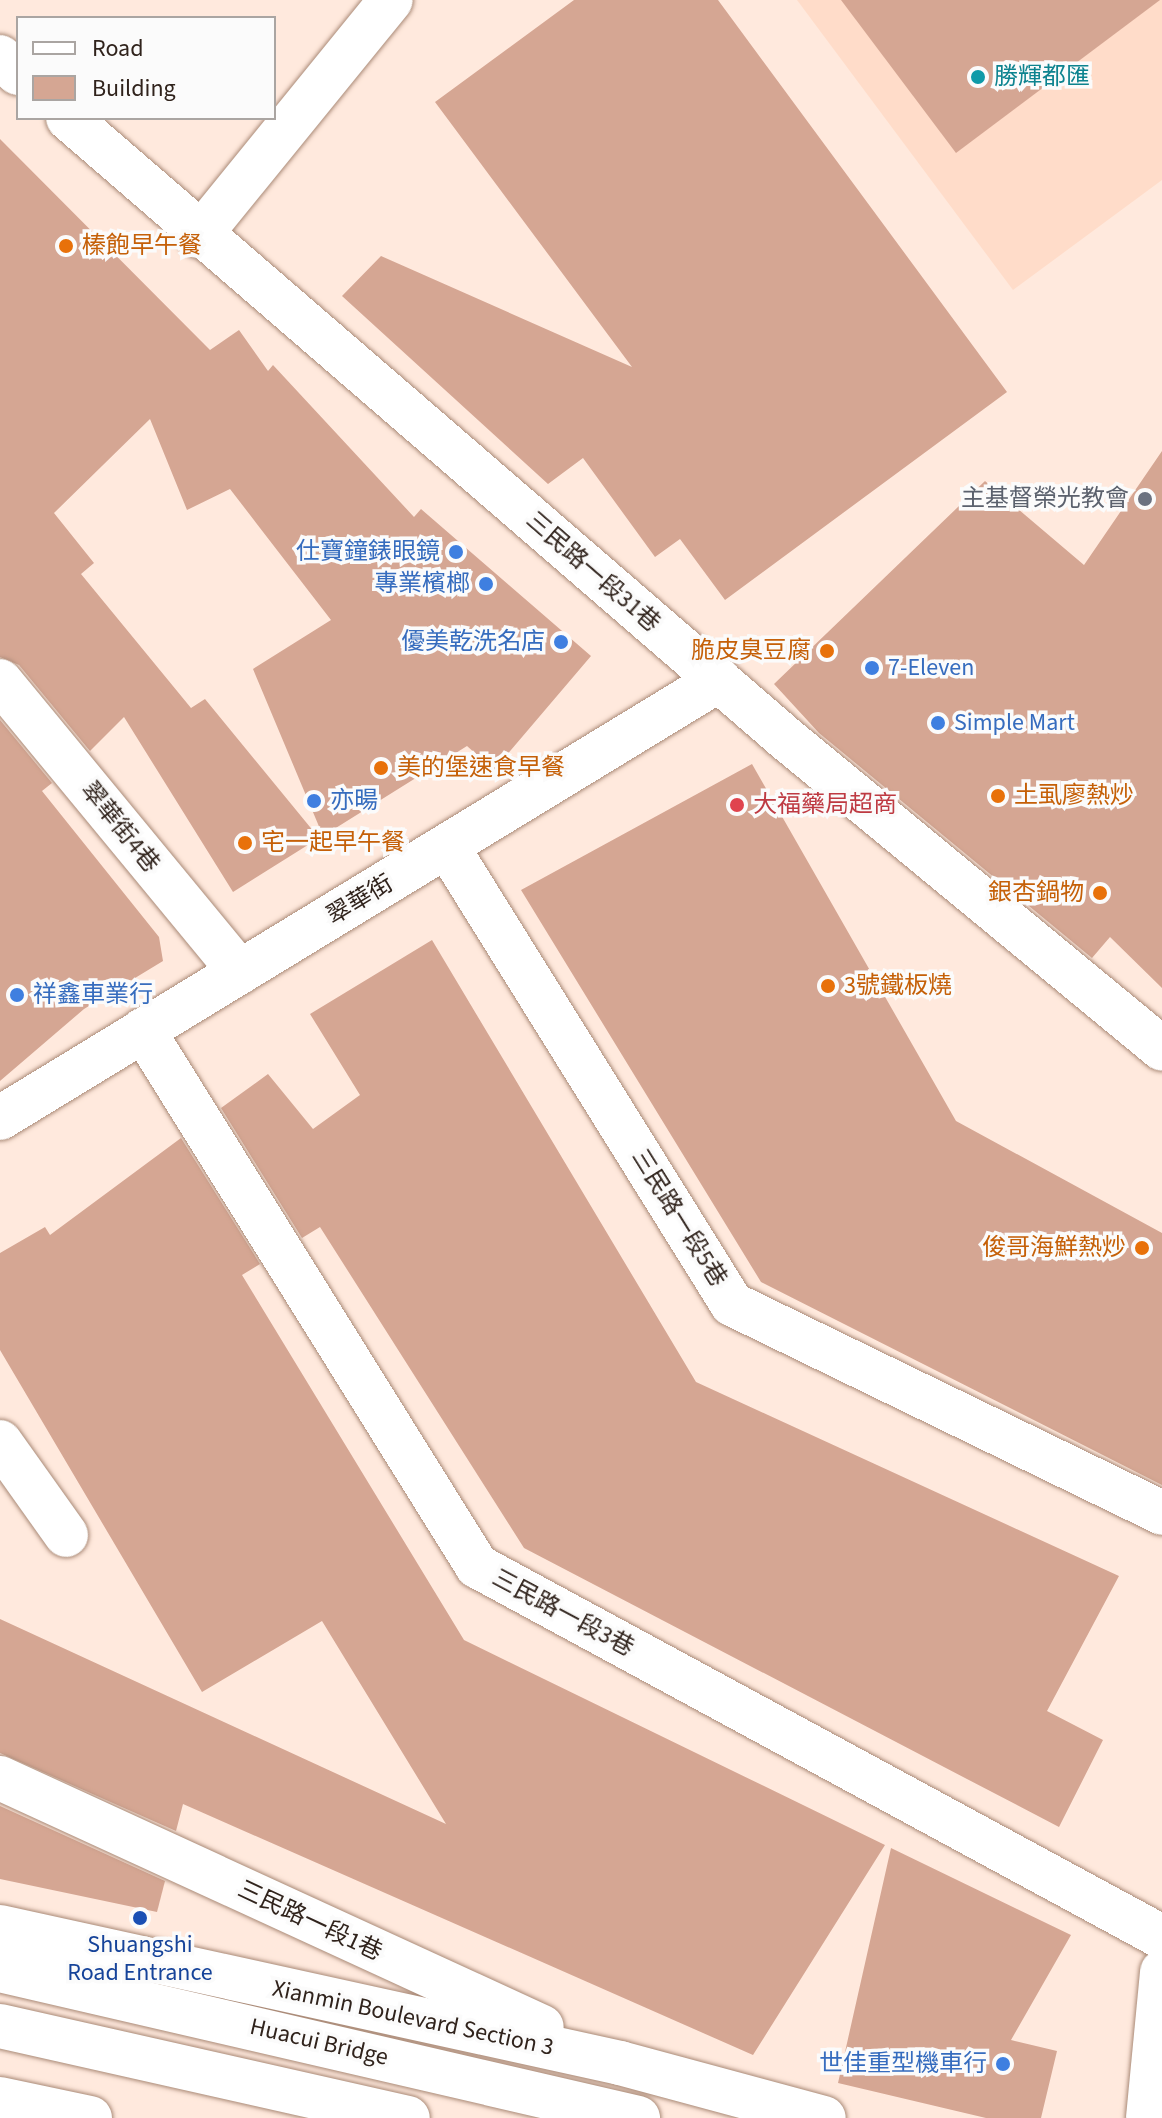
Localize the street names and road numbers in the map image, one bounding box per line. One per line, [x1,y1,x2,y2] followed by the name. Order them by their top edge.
[520,506,666,638] street label: 三民路一段31巷
[75,776,165,878] street label: 翠華街4巷
[322,869,398,931] street label: 翠華街
[625,1144,733,1292] street label: 三民路一段5巷
[487,1564,639,1662] street label: 三民路一段3巷
[233,1875,387,1967] street label: 三民路一段1巷
[270,1974,556,2062] street label: Xianmin Boulevard Section 3
[247,2012,391,2072] street label: Huacui Bridge

